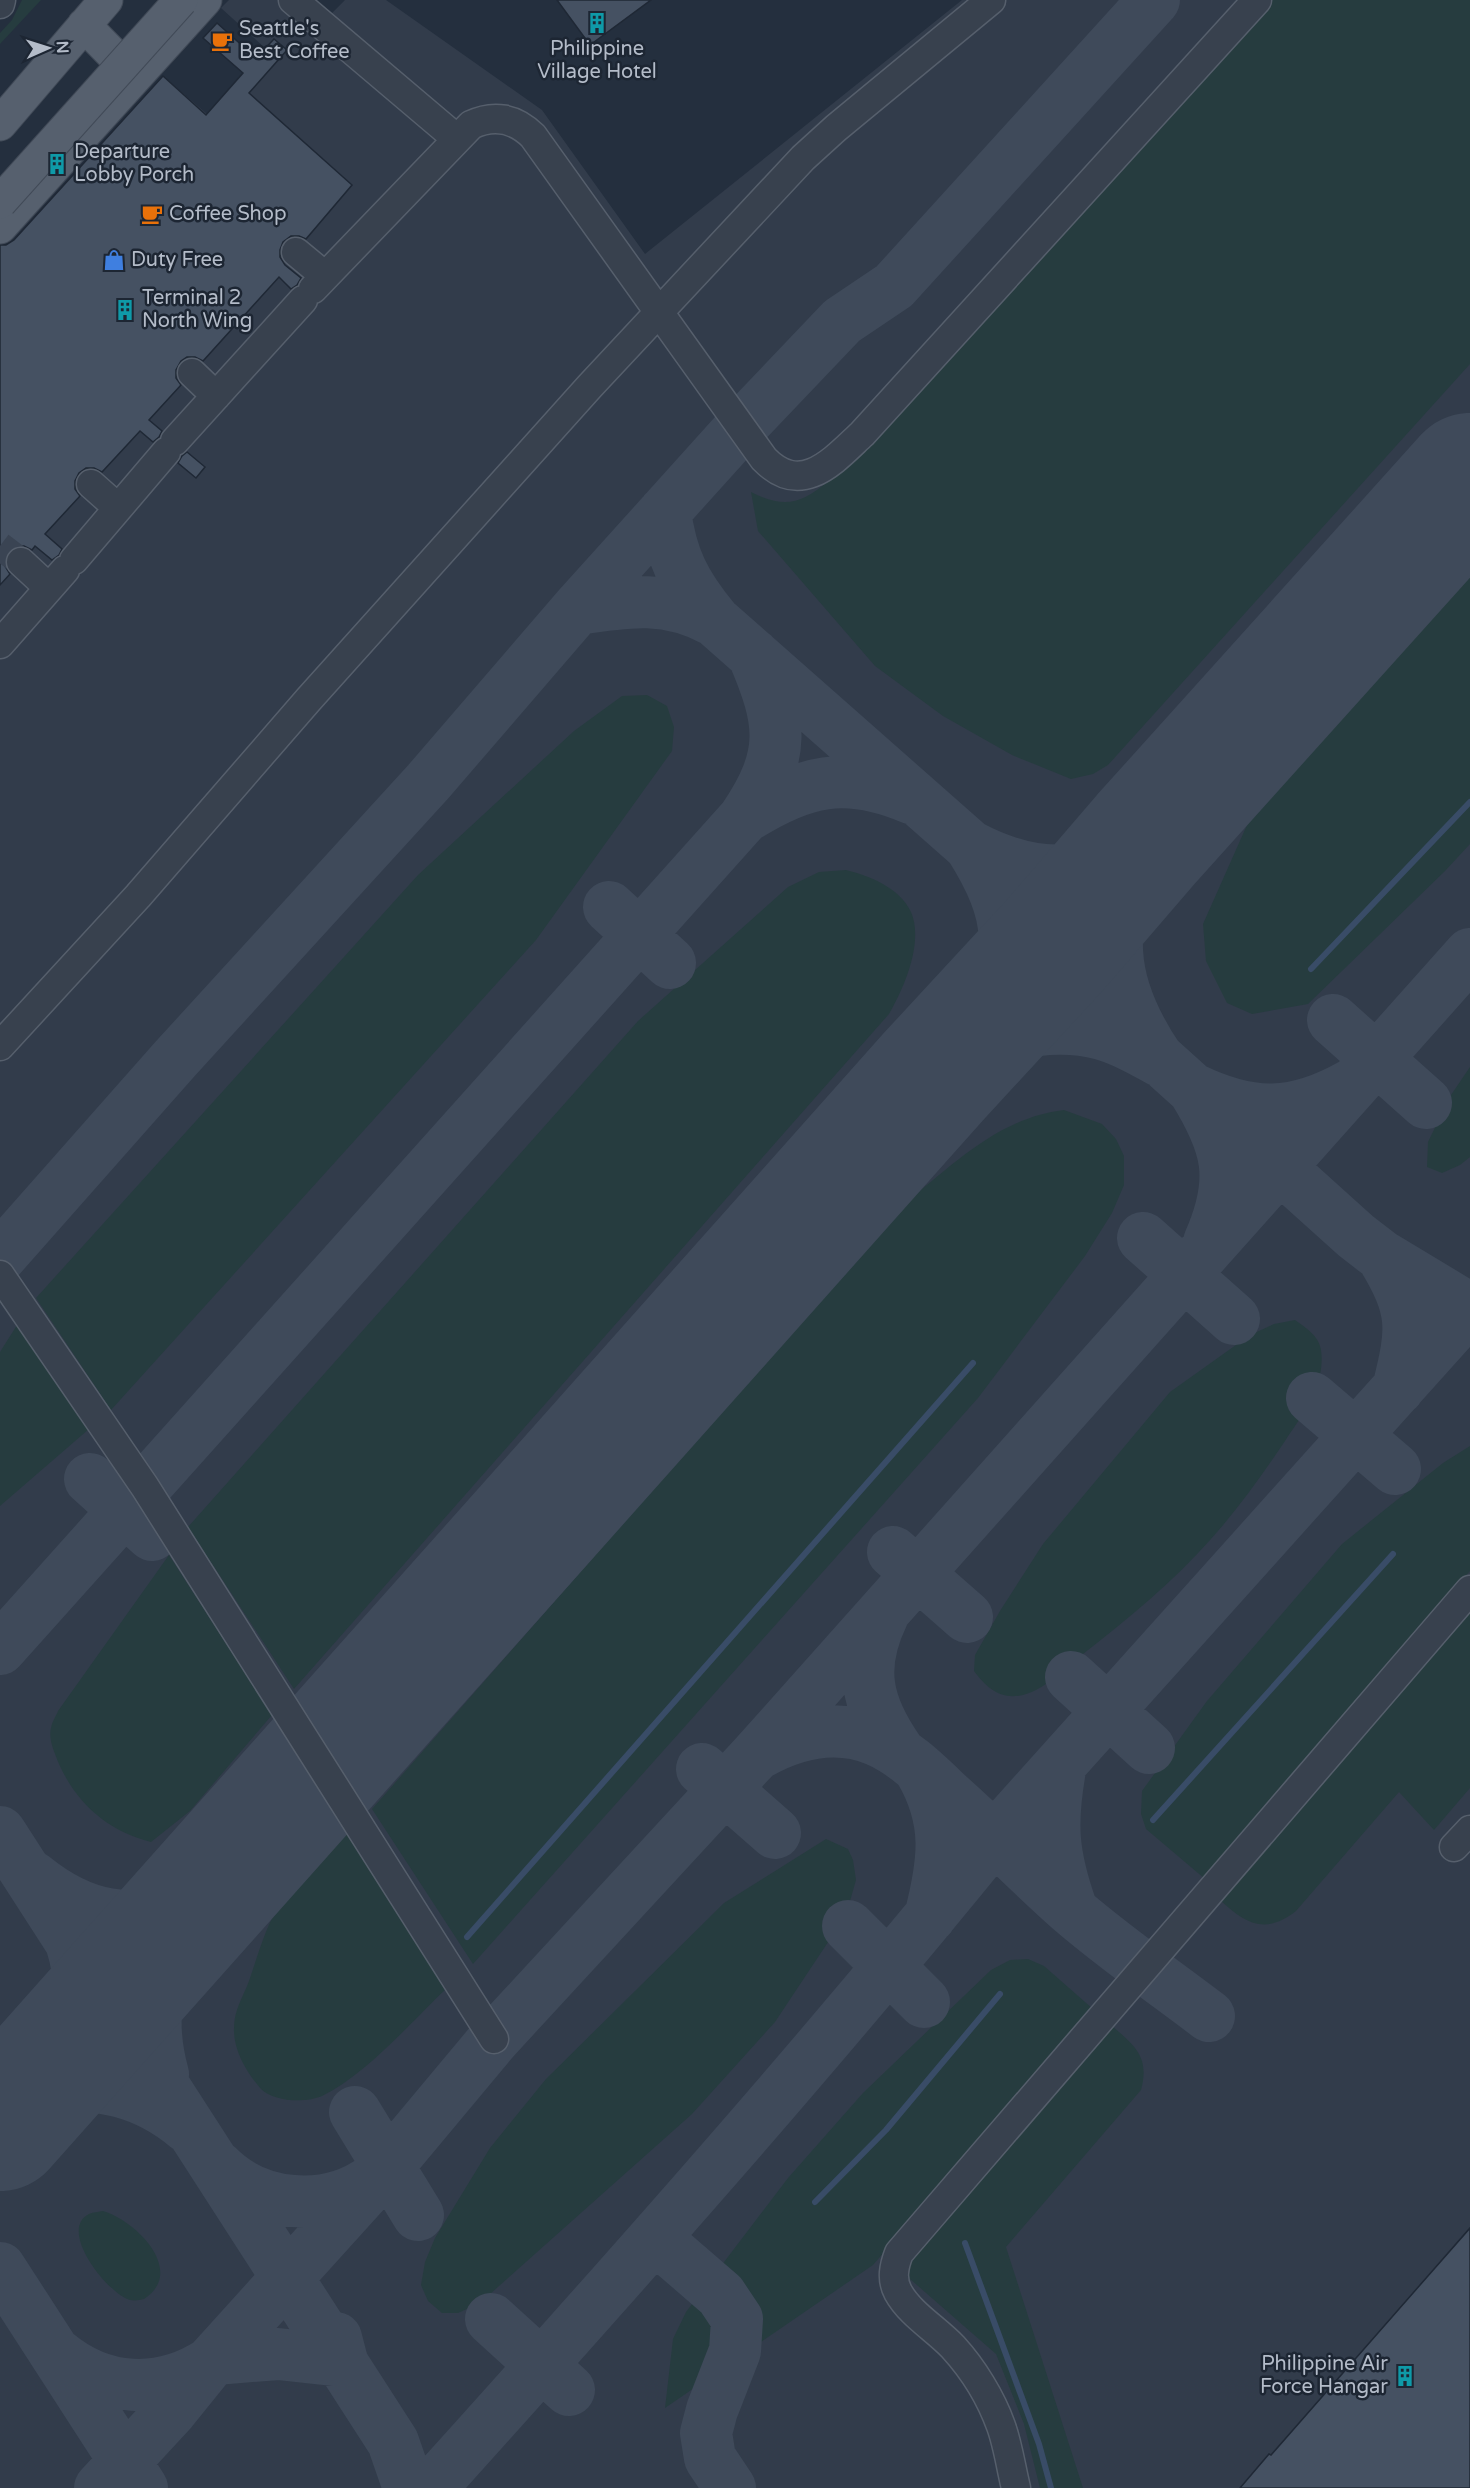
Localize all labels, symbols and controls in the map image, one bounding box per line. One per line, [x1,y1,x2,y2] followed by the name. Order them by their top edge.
[585,11,609,35] building icon: Philippine Village Hotel
[239,17,350,64] place label: Seattle's Best Coffee
[18,18,78,78] north arrow
[210,29,234,53] cafe icon: Seattle's Best Coffee
[537,37,657,84] place label: Philippine Village Hotel
[52,40,72,54] text: N
[74,140,194,187] place label: Departure Lobby Porch
[45,152,69,176] building icon: Departure Lobby Porch
[140,202,164,226] cafe icon: Coffee Shop
[169,202,287,226] place label: Coffee Shop
[102,248,126,272] shop icon: Duty Free
[131,248,223,272] place label: Duty Free
[142,286,252,333] place label: Terminal 2 North Wing
[113,298,137,322] building icon: Terminal 2 North Wing
[1260,2352,1388,2399] place label: Philippine Air Force Hangar
[1393,2364,1417,2388] building icon: Philippine Air Force Hangar

